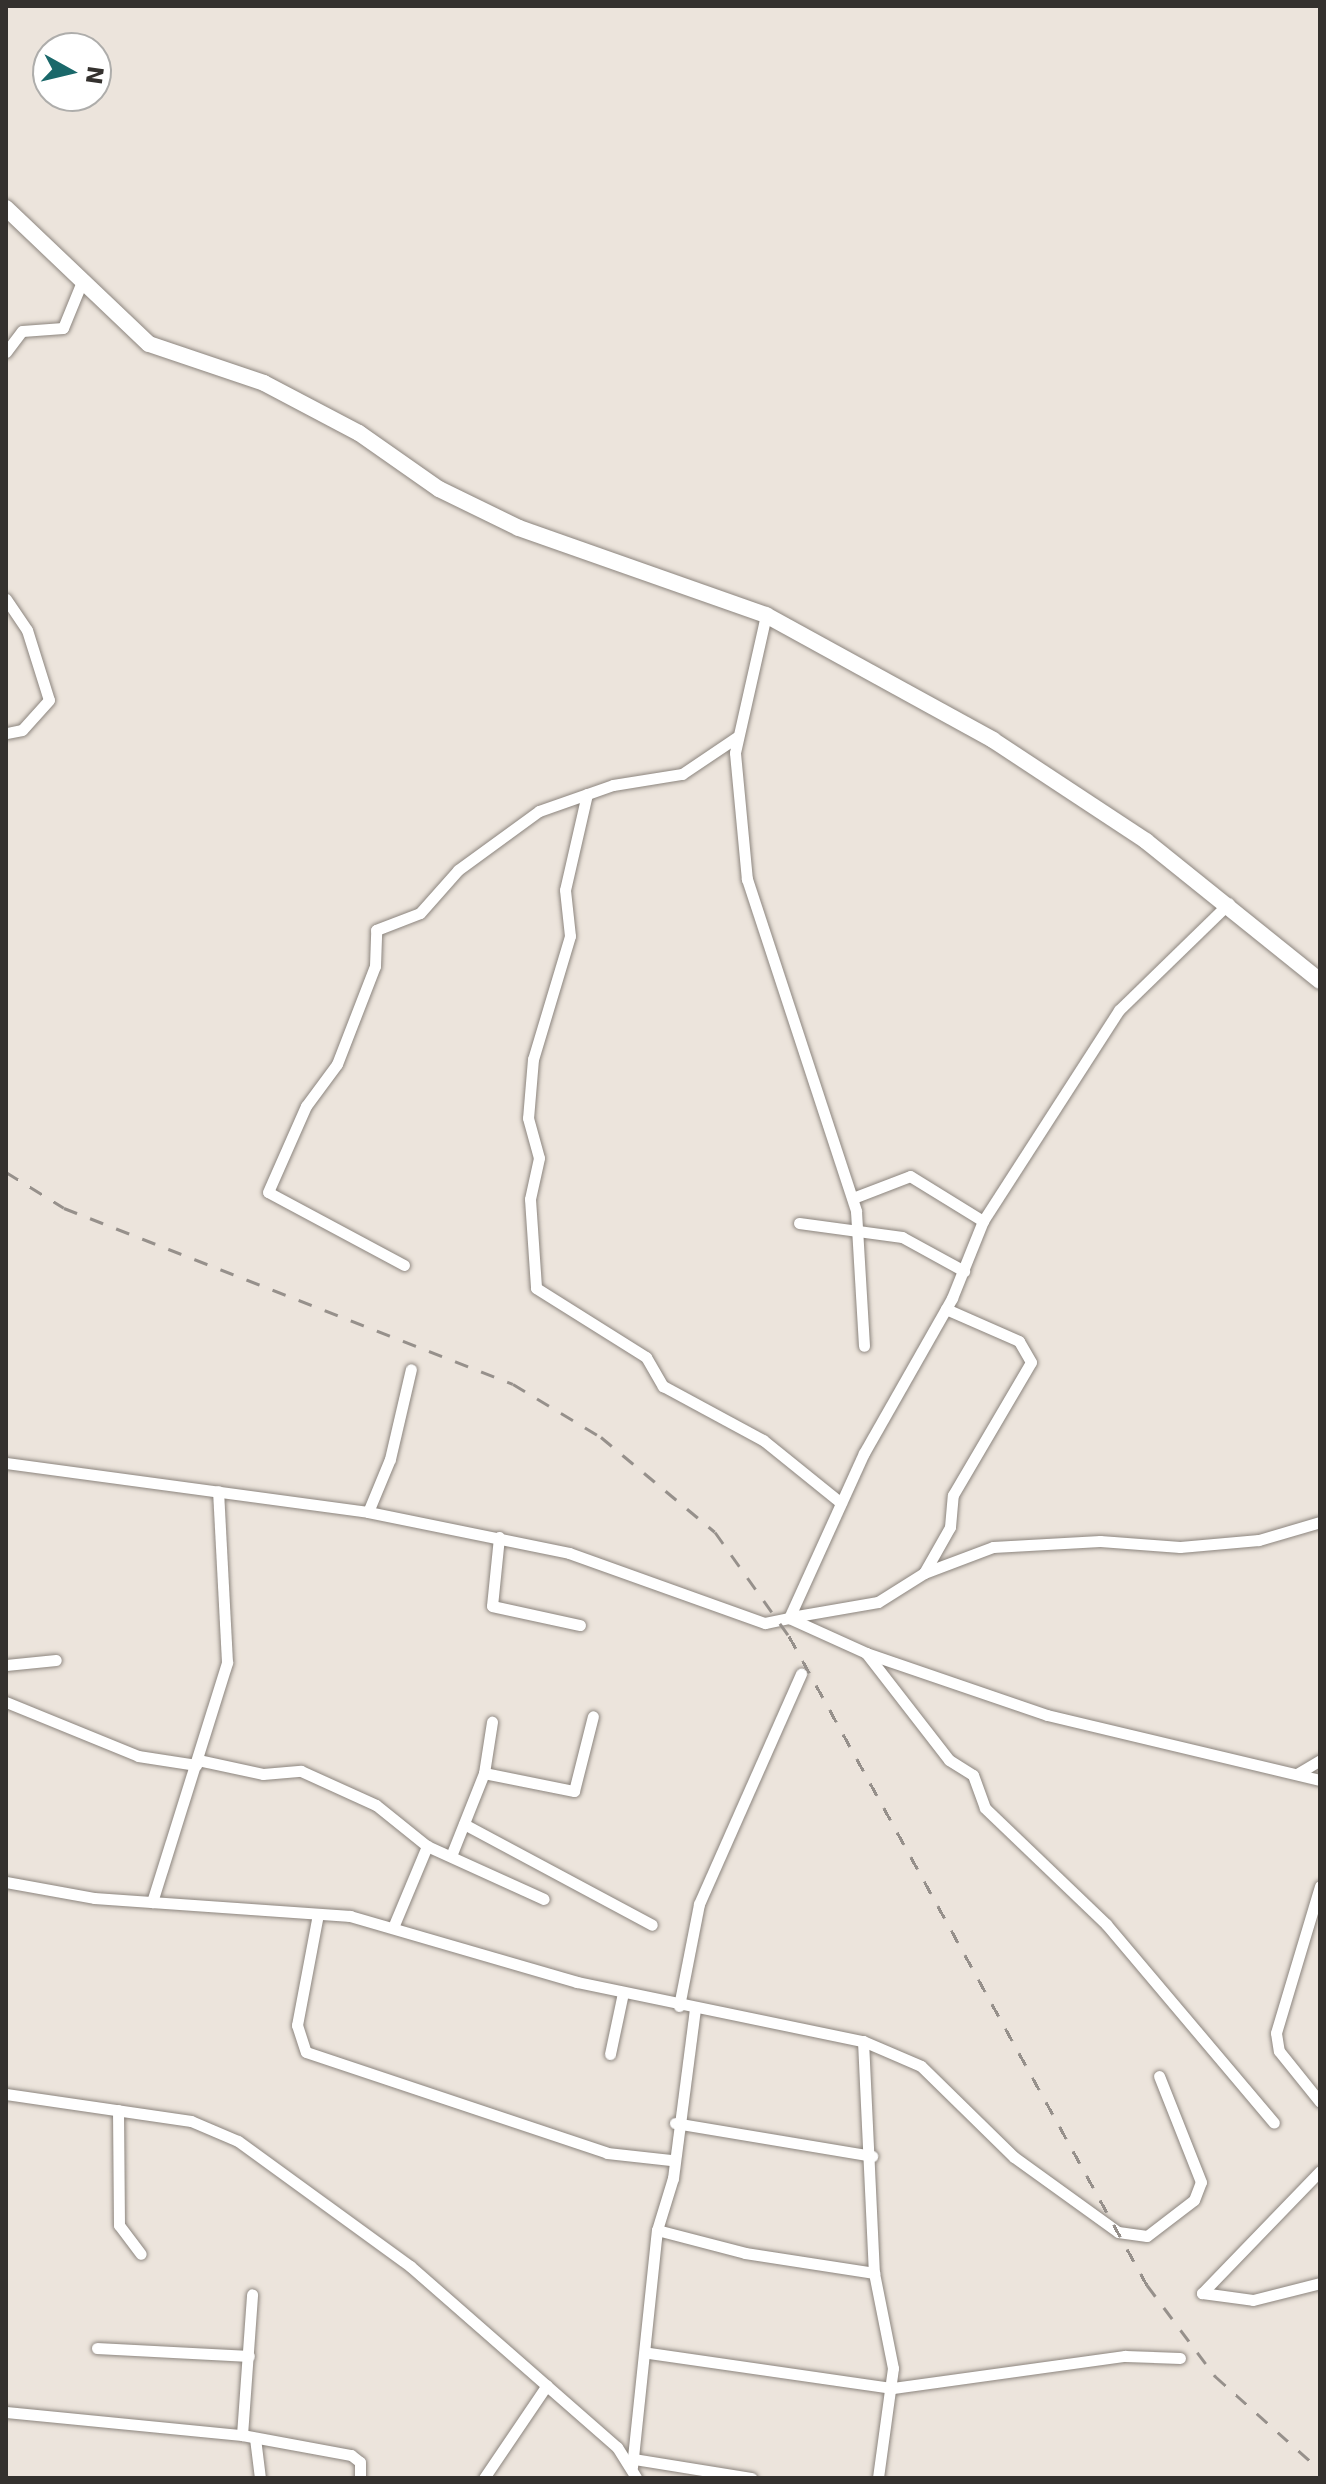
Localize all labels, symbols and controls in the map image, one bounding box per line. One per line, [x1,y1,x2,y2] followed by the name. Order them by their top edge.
[32,32,112,112] north arrow
[81,64,108,86] text: N

